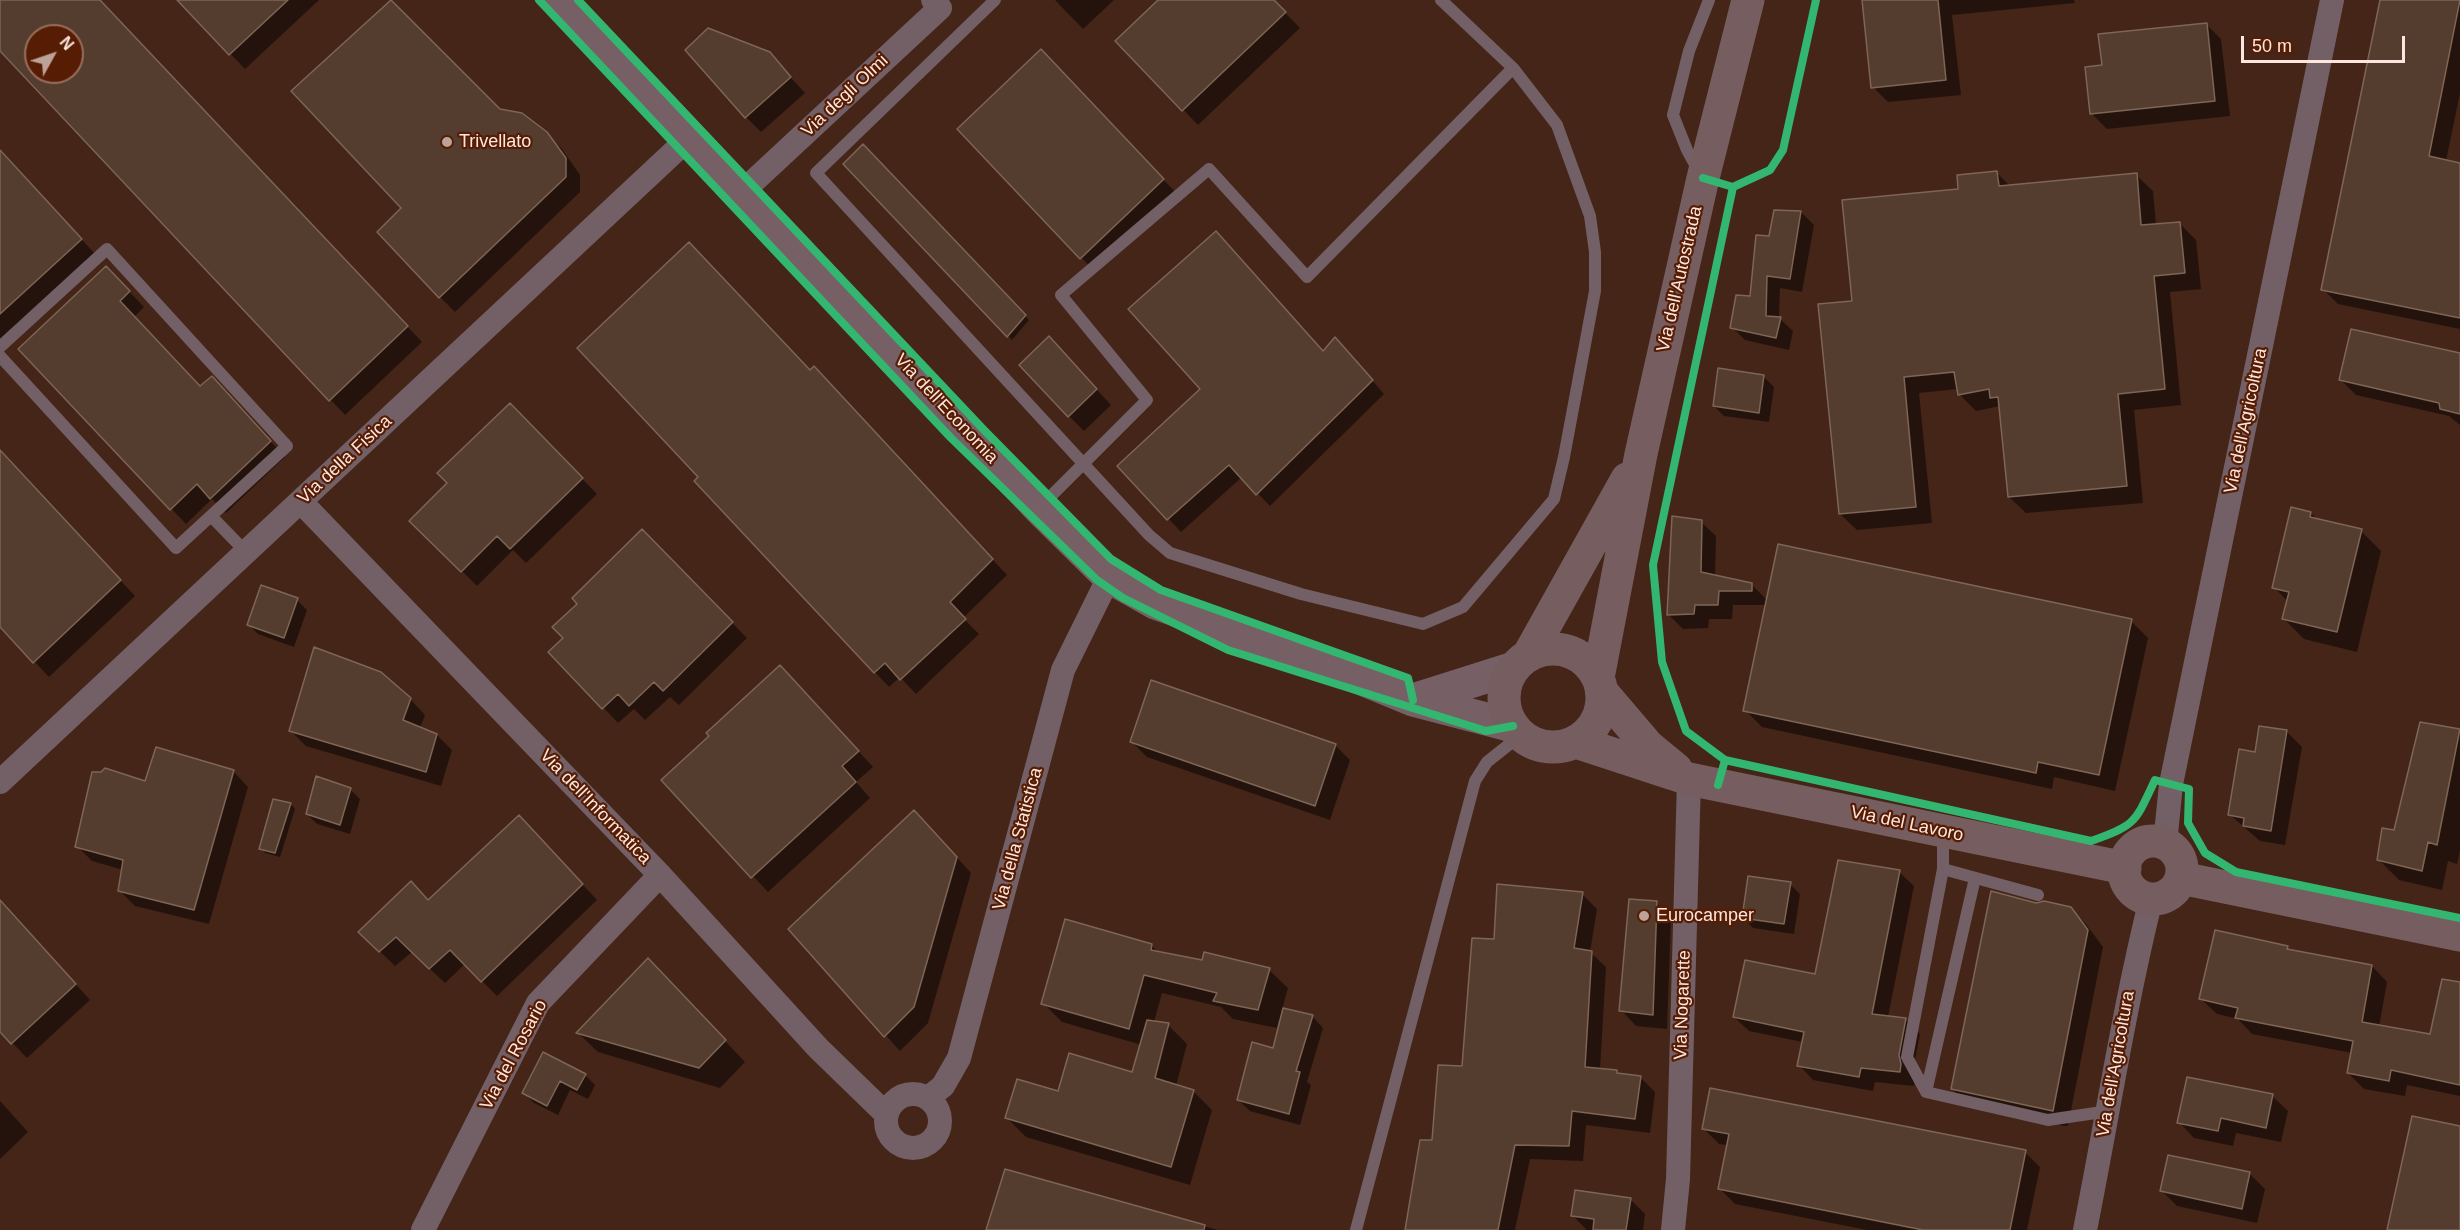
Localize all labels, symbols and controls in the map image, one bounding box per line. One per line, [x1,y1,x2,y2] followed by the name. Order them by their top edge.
[24,24,84,84] north arrow
[2244,24,2408,62] scale bar
[56,34,77,53] text: N
[2252,36,2292,56] text: 50 m
[797,50,893,142] street label: Via degli Olmi
[459,131,531,153] place label: Trivellato
[440,135,454,149] marker: Trivellato
[1653,204,1707,354] street label: Via dell'Autostrada
[2220,346,2272,496] street label: Via dell'Agricoltura
[890,350,1002,468] street label: Via dell'Economia
[293,411,397,509] street label: Via della Fisica
[535,745,655,869] street label: Via dell'Informatica
[989,765,1047,913] street label: Via della Statistica
[1849,802,1965,846] street label: Via del Lavoro
[1656,905,1754,927] place label: Eurocamper
[1637,909,1651,923] marker: Eurocamper
[1670,950,1696,1060] street label: Via Nogarette
[2092,989,2140,1139] street label: Via dell'Agricoltura
[476,996,552,1114] street label: Via del Rosario

